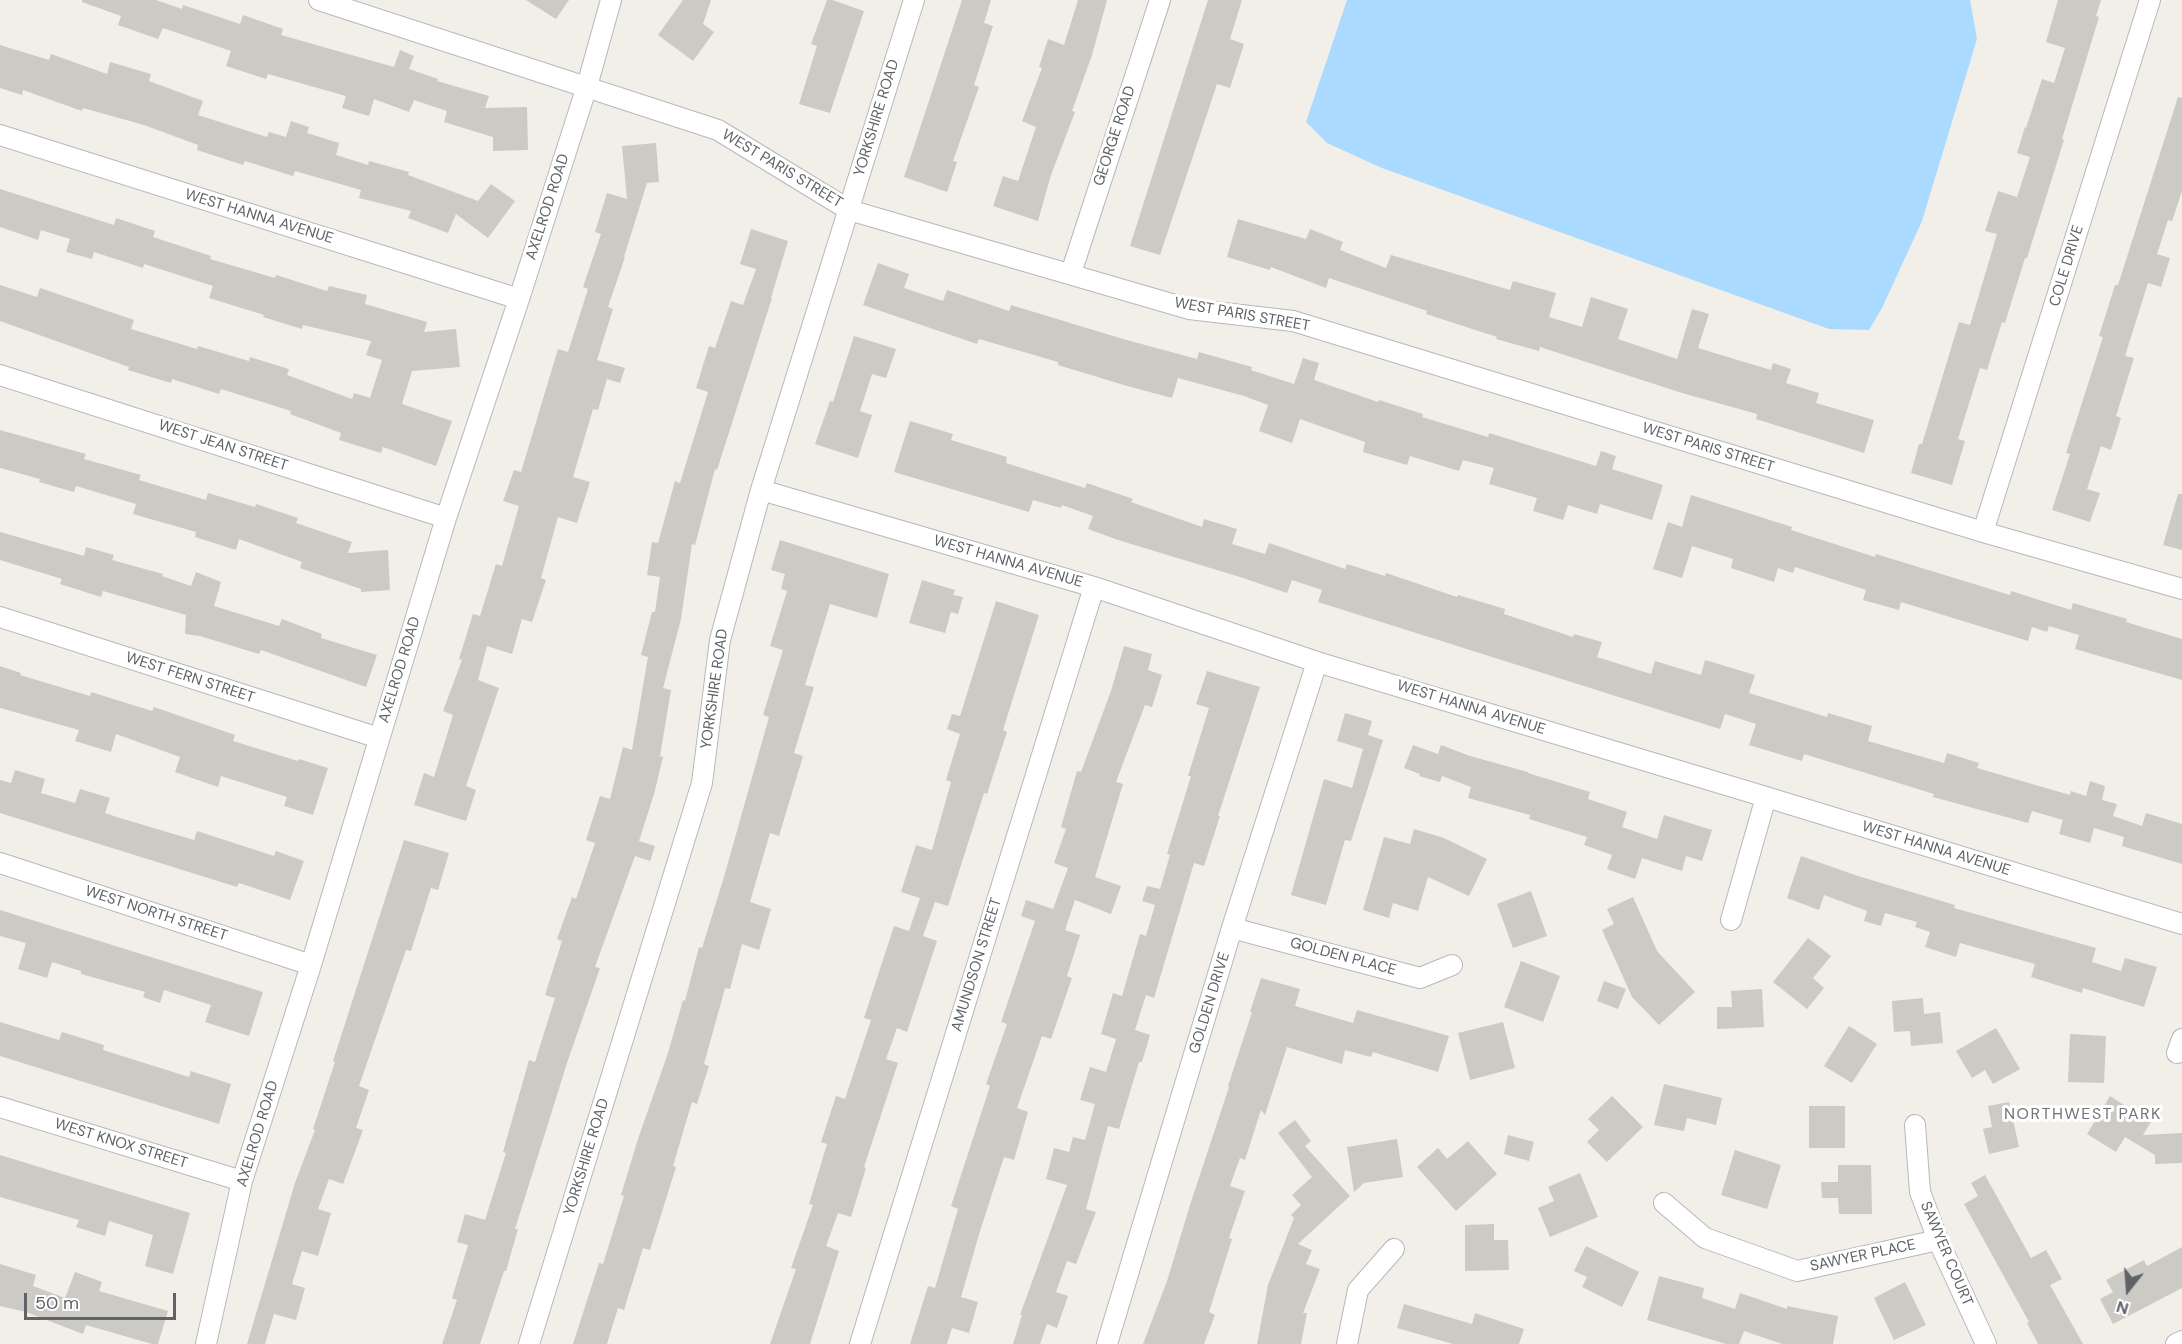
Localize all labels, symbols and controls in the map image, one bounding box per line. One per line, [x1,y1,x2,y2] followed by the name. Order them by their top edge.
[851,57,903,179] street label: YORKSHIRE ROAD
[1090,84,1140,188] street label: GEORGE ROAD
[718,126,846,212] street label: WEST PARIS STREET
[522,152,574,262] street label: AXELROD ROAD
[183,186,335,248] street label: WEST HANNA AVENUE
[2046,223,2088,309] street label: COLE DRIVE
[1173,294,1311,336] street label: WEST PARIS STREET
[156,417,290,475] street label: WEST JEAN STREET
[1640,419,1776,477] street label: WEST PARIS STREET
[931,532,1085,592] street label: WEST HANNA AVENUE
[375,615,425,725] street label: AXELROD ROAD
[698,628,732,750] street label: YORKSHIRE ROAD
[123,649,257,707] street label: WEST FERN STREET
[1395,677,1547,739] street label: WEST HANNA AVENUE
[1860,818,2012,880] street label: WEST HANNA AVENUE
[83,882,229,946] street label: WEST NORTH STREET
[948,896,1006,1034] street label: AMUNDSON STREET
[1288,934,1398,980] street label: GOLDEN PLACE
[1186,950,1234,1056] street label: GOLDEN DRIVE
[233,1079,283,1189] street label: AXELROD ROAD
[561,1096,613,1218] street label: YORKSHIRE ROAD
[2004,1105,2162,1125] district label: NORTHWEST PARK
[52,1115,190,1173] street label: WEST KNOX STREET
[1916,1199,1976,1309] street label: SAWYER COURT
[1809,1236,1917,1276] street label: SAWYER PLACE
[2098,1260,2158,1320] north arrow
[27,1281,178,1319] scale bar
[35,1291,79,1315] text: 50 m
[2114,1296,2131,1319] text: N

